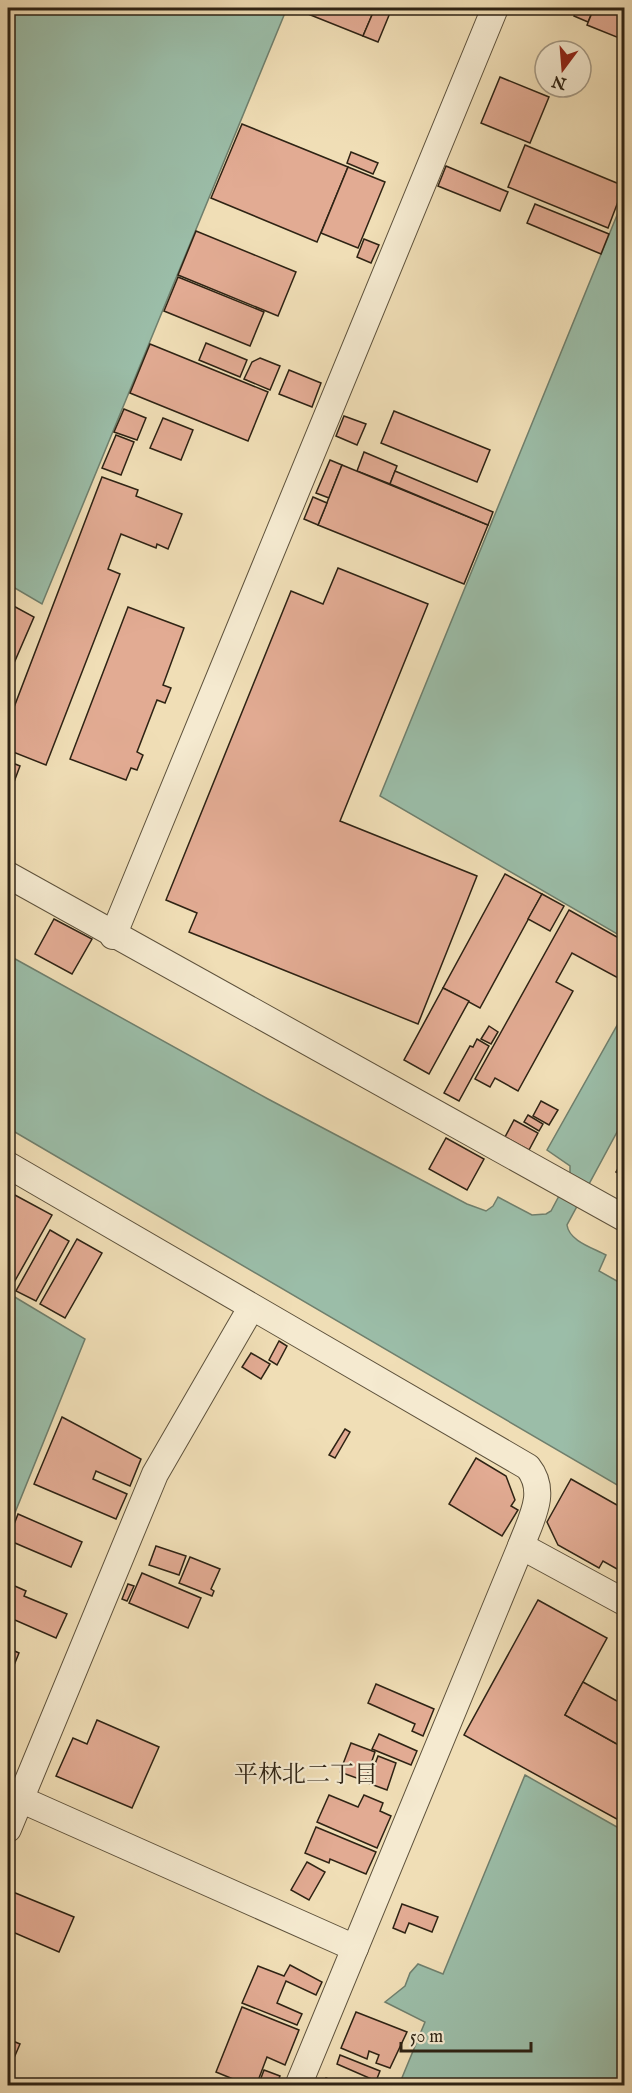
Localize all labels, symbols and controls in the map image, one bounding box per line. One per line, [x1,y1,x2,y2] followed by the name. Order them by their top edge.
[533,39,593,99] north arrow
[550,70,570,93] text: N
[234,1760,378,1791] district label: 平林北二丁目
[401,2015,532,2053] scale bar
[410,2026,443,2049] text: 50 m

